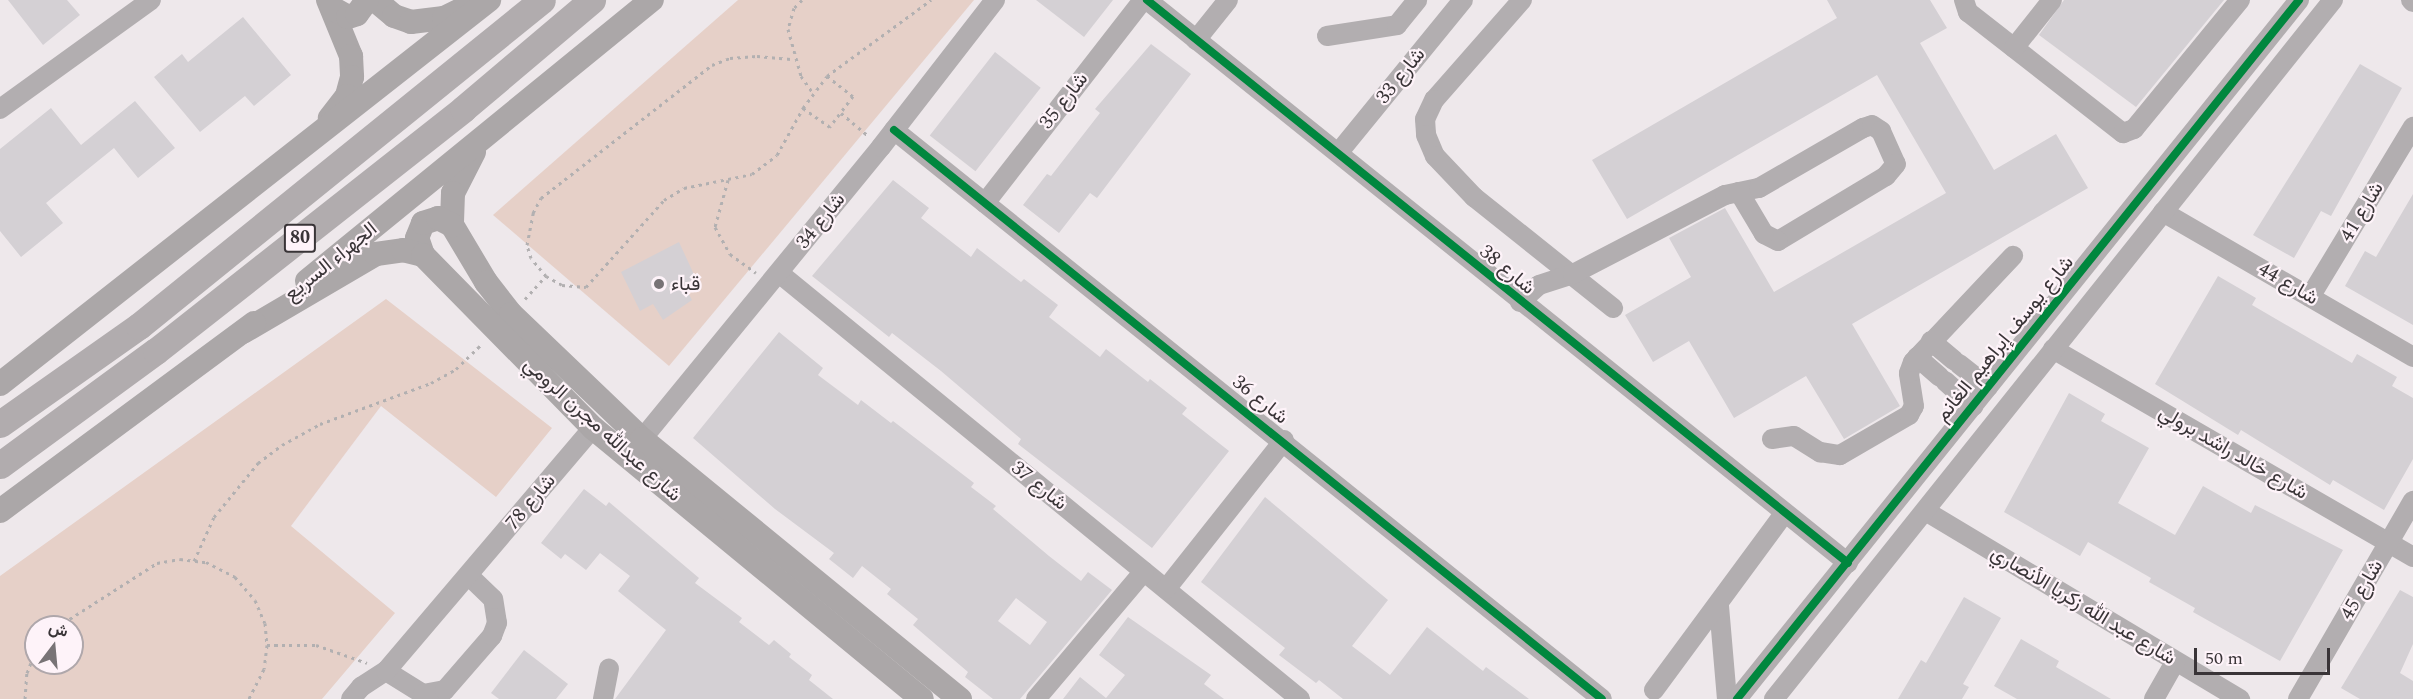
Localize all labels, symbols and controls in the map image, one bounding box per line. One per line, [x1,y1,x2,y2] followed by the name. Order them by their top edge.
[1371,43,1431,109] street label: شارع 33
[1034,68,1094,134] street label: شارع 35
[2335,178,2389,246] street label: شارع 41
[791,188,851,254] street label: شارع 34
[280,217,382,307] street label: الجهراء السريع
[284,223,316,253] road number: 80
[1474,240,1540,300] street label: شارع 38
[1931,251,2079,427] street label: شارع يوسف إبراهيم الغانم
[2254,257,2322,311] street label: شارع 44
[671,272,700,296] place label: قباء
[652,277,666,291] marker: قباء
[518,353,686,507] street label: شارع عبدالله مجرن الرومي
[1227,370,1293,430] street label: شارع 36
[2154,401,2312,505] street label: شارع خالد راشد برولي
[1006,456,1072,516] street label: شارع 37
[501,469,561,535] street label: شارع 78
[1986,541,2180,671] street label: شارع عبد الله زكريا الأنصاري
[2335,556,2389,624] street label: شارع 45
[24,615,84,675] north arrow
[46,615,71,644] text: ش
[2197,636,2334,674] scale bar
[2205,645,2243,672] text: 50 m

